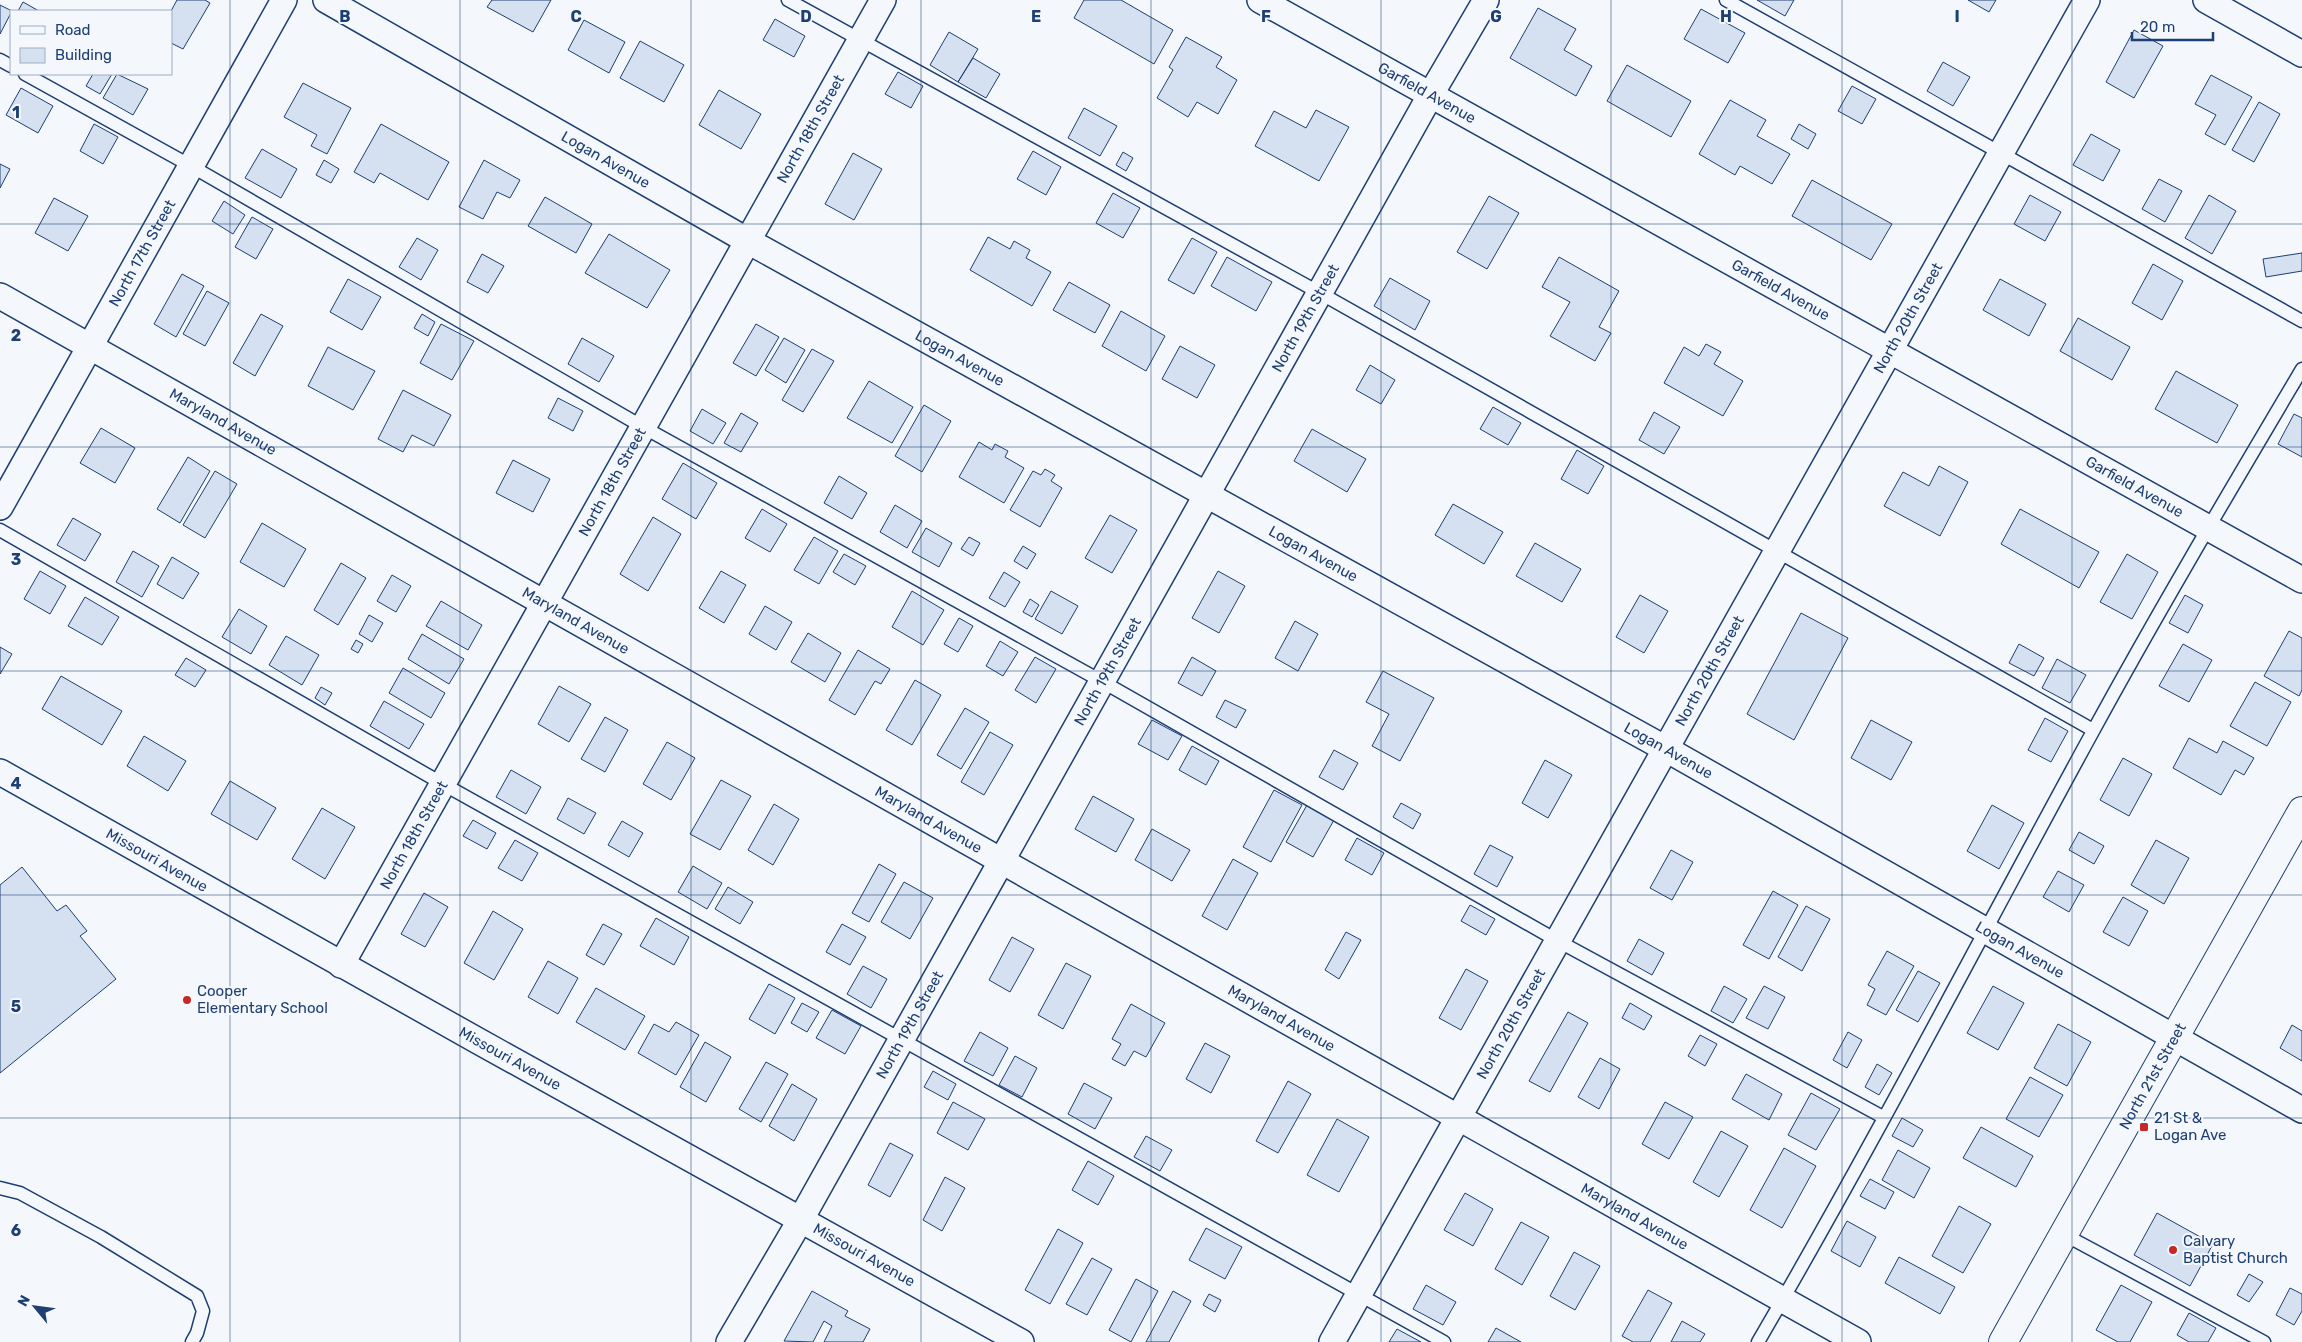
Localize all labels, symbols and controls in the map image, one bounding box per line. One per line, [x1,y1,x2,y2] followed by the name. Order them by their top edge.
[339,7,351,26] text: B
[570,7,582,26] text: C
[800,7,812,26] text: D
[1031,7,1041,26] text: E
[1261,7,1271,26] text: F
[1490,7,1502,26] text: G
[1720,7,1732,26] text: H
[1954,7,1960,26] text: I
[10,10,172,75] legend
[2132,10,2213,42] scale bar
[2140,18,2175,36] text: 20 m
[55,21,91,39] text: Road
[55,46,112,64] text: Building
[1375,58,1479,127] street label: Garfield Avenue
[773,71,848,186] street label: North 18th Street
[12,103,20,122] text: 1
[558,127,653,192] street label: Logan Avenue
[105,196,179,310] street label: North 17th Street
[1729,255,1833,324] street label: Garfield Avenue
[1870,259,1946,376] street label: North 20th Street
[1268,261,1343,375] street label: North 19th Street
[11,326,21,345] text: 2
[912,326,1007,390] street label: Logan Avenue
[166,384,280,459] street label: Maryland Avenue
[575,424,650,539] street label: North 18th Street
[2083,452,2187,521] street label: Garfield Avenue
[1266,522,1361,586] street label: Logan Avenue
[11,550,21,569] text: 3
[519,583,632,658] street label: Maryland Avenue
[1671,612,1748,729] street label: North 20th Street
[1070,614,1145,729] street label: North 19th Street
[1621,719,1716,783] street label: Logan Avenue
[11,774,22,793] text: 4
[376,778,452,892] street label: North 18th Street
[872,782,985,857] street label: Maryland Avenue
[103,825,211,896] street label: Missouri Avenue
[1972,918,2067,982] street label: Logan Avenue
[1473,965,1549,1082] street label: North 20th Street
[872,968,947,1082] street label: North 19th Street
[1225,981,1338,1055] street label: Maryland Avenue
[197,982,328,1017] place label: Cooper Elementary School
[181,994,193,1006] marker: Cooper Elementary School
[11,997,21,1016] text: 5
[2116,1020,2190,1133] street label: North 21st Street
[456,1023,564,1094] street label: Missouri Avenue
[2154,1109,2227,1144] place label: 21 St & Logan Ave
[2138,1121,2150,1133] marker: 21 St & Logan Ave
[1578,1179,1691,1254] street label: Maryland Avenue
[810,1220,918,1290] street label: Missouri Avenue
[11,1221,21,1240] text: 6
[2183,1232,2288,1267] place label: Calvary Baptist Church
[2167,1244,2179,1256] marker: Calvary Baptist Church
[10,1282,60,1332] north arrow
[14,1292,34,1309] text: N

